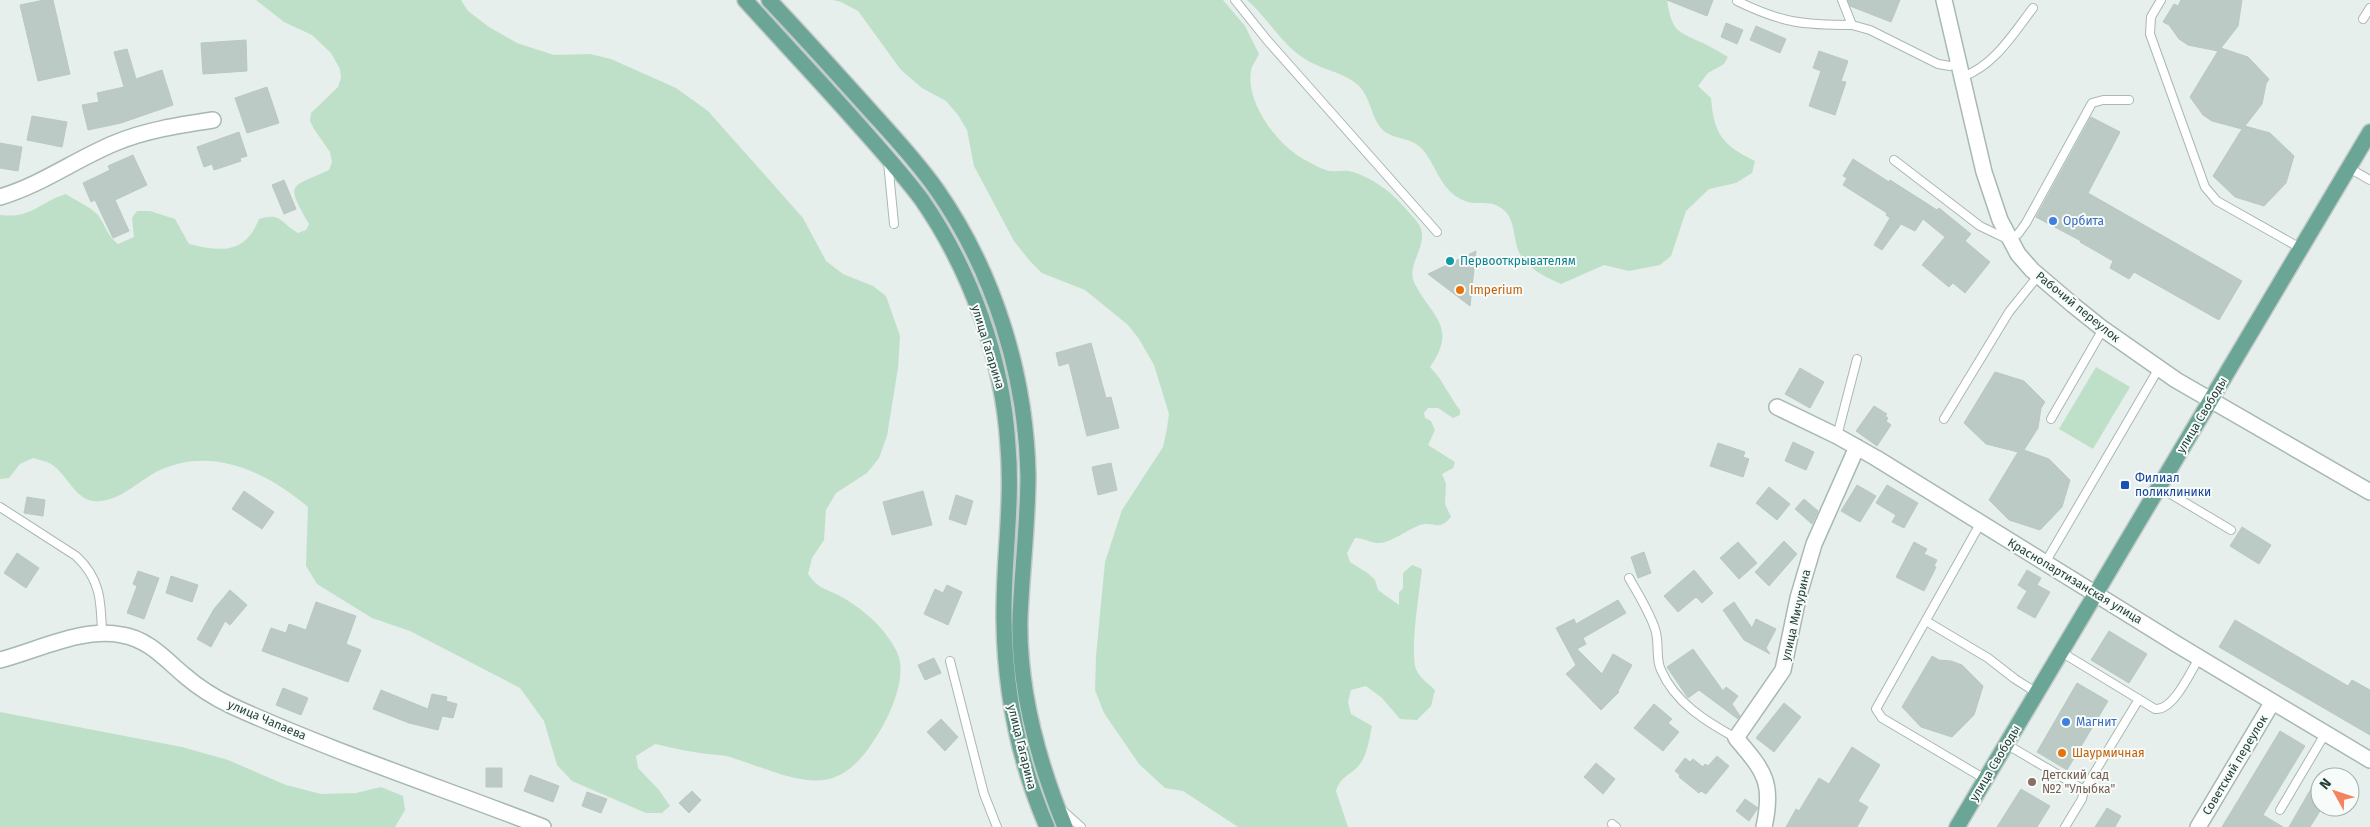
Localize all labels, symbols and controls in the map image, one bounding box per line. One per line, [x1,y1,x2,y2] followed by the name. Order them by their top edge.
[2063,214,2104,228] place label: Орбита
[2047,215,2059,227] marker: Орбита
[1460,254,1576,268] place label: Первооткрывателям
[1444,255,1456,267] marker: Первооткрывателям
[2033,269,2123,346] street label: Рабочий переулок
[1470,283,1523,297] place label: Imperium
[1454,284,1466,296] marker: Imperium
[969,303,1007,391] street label: улица Гагарина
[2174,374,2230,456] street label: улица Свободы
[2135,471,2211,499] place label: Филиал поликлиники
[2119,479,2131,491] marker: Филиал поликлиники
[2005,535,2145,627] street label: Краснопартизанская улица
[1779,568,1813,662] street label: улица Мичурина
[226,697,308,743] street label: улица Чапаева
[1005,703,1039,791] street label: улица Гагарина
[2200,712,2271,818] street label: Советский переулок
[2076,715,2117,729] place label: Магнит
[2060,716,2072,728] marker: Магнит
[1967,722,2023,804] street label: улица Свободы
[2072,746,2145,760] place label: Шаурмичная
[2056,747,2068,759] marker: Шаурмичная
[2310,767,2360,817] north arrow
[2041,768,2115,796] place label: Детский сад №2 "Улыбка"
[2316,775,2335,793] text: N
[2026,776,2038,788] marker: Детский сад №2 "Улыбка"

